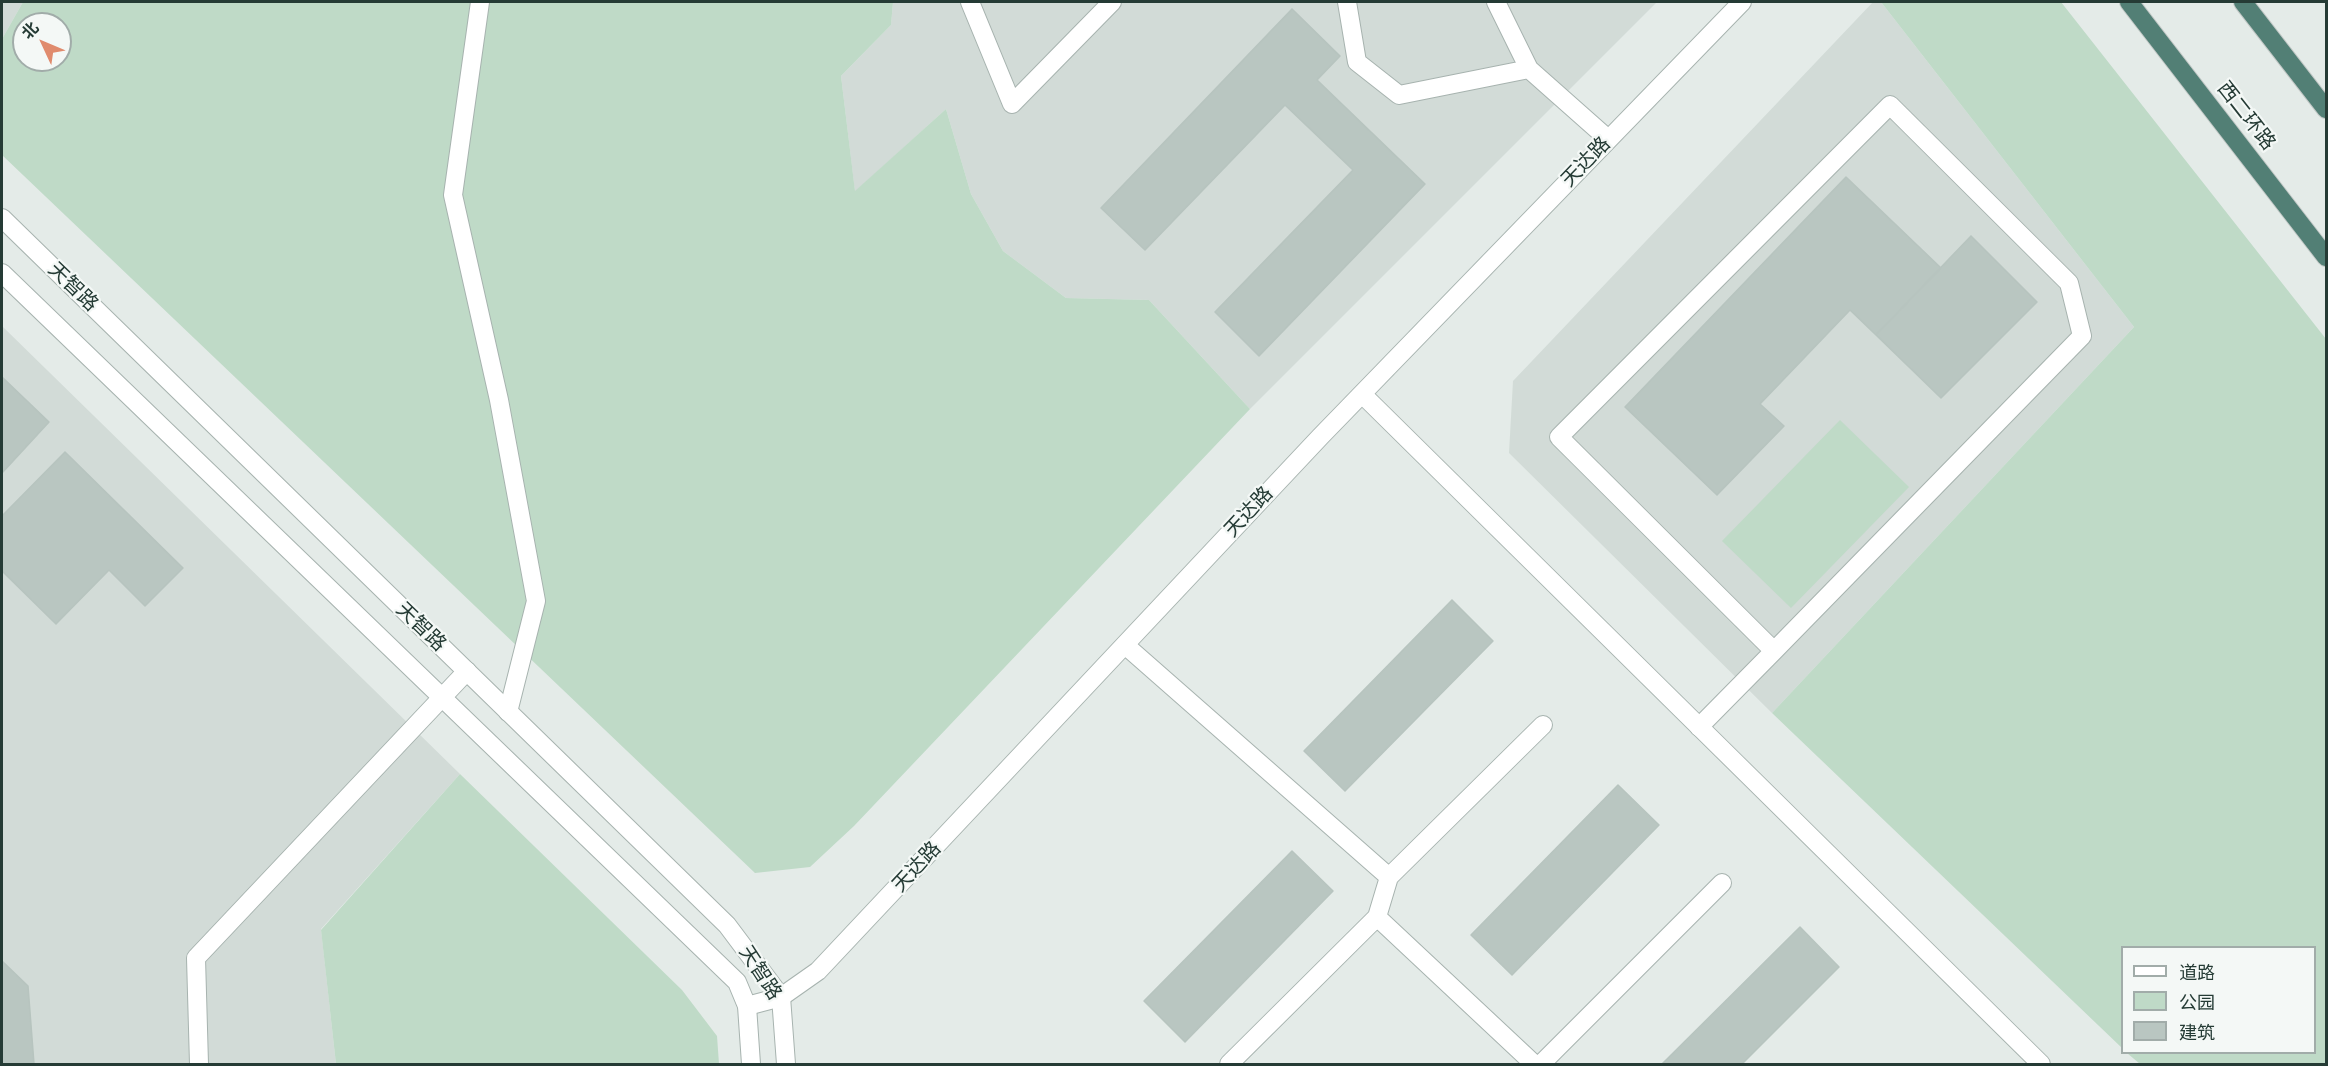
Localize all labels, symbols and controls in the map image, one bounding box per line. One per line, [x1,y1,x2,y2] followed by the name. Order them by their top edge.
[12,12,72,72] north arrow
[18,18,43,43] text: 北
[2212,77,2280,155] street label: 西二环路
[1557,132,1615,192] street label: 天达路
[43,258,103,316] street label: 天智路
[1220,482,1278,542] street label: 天达路
[391,598,451,656] street label: 天智路
[888,837,946,897] street label: 天达路
[734,941,786,1005] street label: 天智路
[2121,946,2316,1054] legend
[2179,962,2215,984] text: 道路
[2179,992,2215,1014] text: 公园
[2179,1022,2215,1044] text: 建筑

